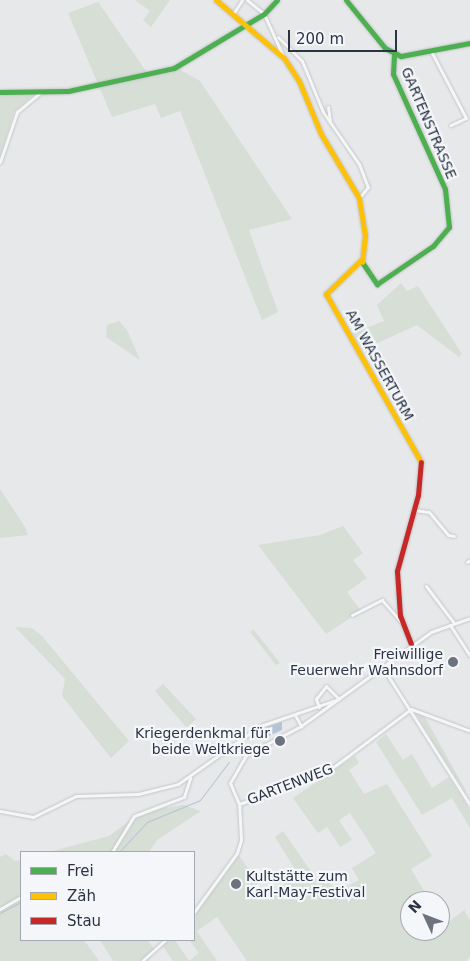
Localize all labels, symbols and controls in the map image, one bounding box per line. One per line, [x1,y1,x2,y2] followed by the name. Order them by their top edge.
[290,20,399,52] scale bar
[296,30,344,48] text: 200 m
[398,65,460,181] street label: GARTENSTRASSE
[342,306,418,424] street label: AM WASSERTURM
[290,646,443,679] place label: Freiwillige Feuerwehr Wahnsdorf
[447,656,459,668] marker: Freiwillige Feuerwehr Wahnsdorf
[135,725,270,758] place label: Kriegerdenkmal für beide Weltkriege
[274,735,286,747] marker: Kriegerdenkmal für beide Weltkriege
[245,760,335,808] street label: GARTENWEG
[20,851,195,941] legend
[67,862,94,880] text: Frei
[246,868,365,900] place label: Kultstätte zum Karl-May-Festival
[230,878,242,890] marker: Kultstätte zum Karl-May-Festival
[67,887,96,905] text: Zäh
[400,891,450,941] north arrow
[405,897,425,916] text: N
[67,912,101,930] text: Stau

